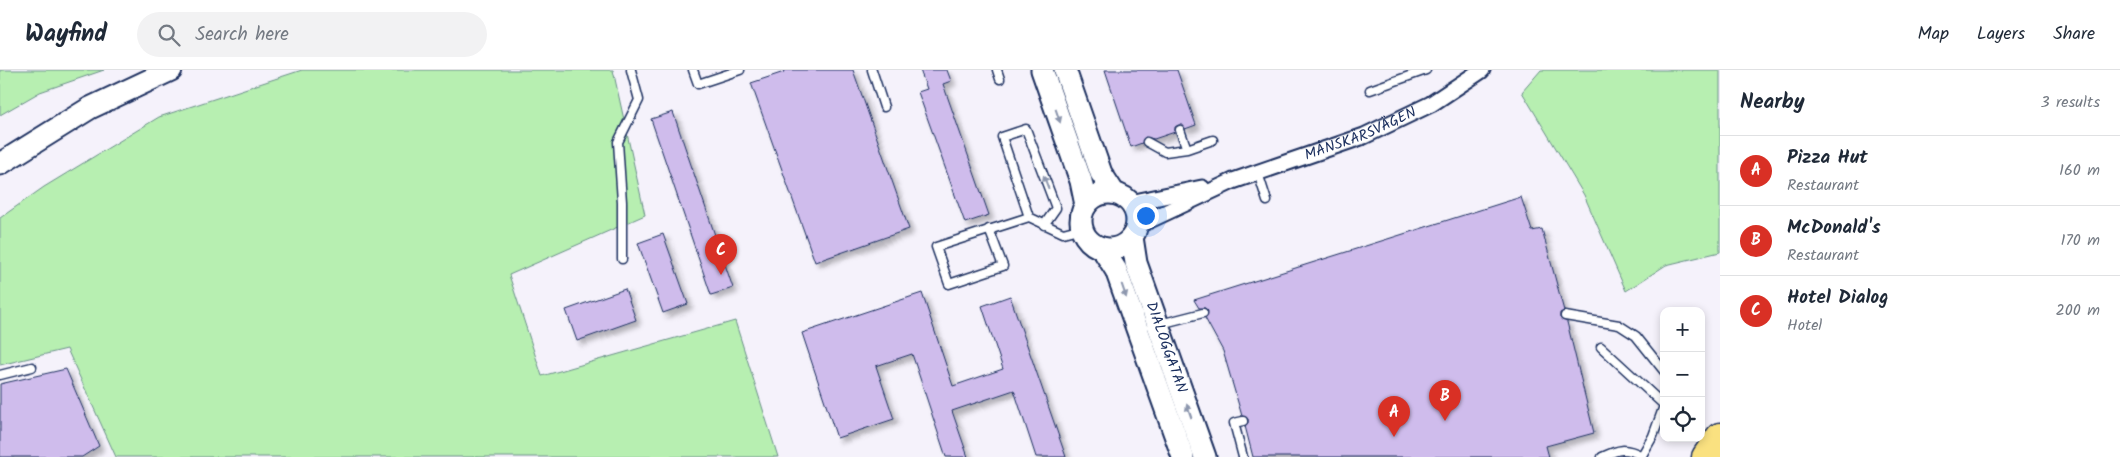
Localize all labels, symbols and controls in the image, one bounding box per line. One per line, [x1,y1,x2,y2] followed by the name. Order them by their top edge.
[137,12,487,57] search box
[25,15,107,54] text: Wayfind
[195,20,289,50] text: Search here
[1918,20,1949,49] text: Map
[1977,20,2025,49] text: Layers
[2053,20,2095,49] text: Share
[155,21,183,49] icon: search
[1740,86,1805,119] text: Nearby
[2041,90,2100,115] text: 3 results
[1301,101,1421,168] street label: MÅNSKÄRSVÄGEN
[1054,109,1062,124] one-way arrow
[1787,143,1868,173] text: Pizza Hut
[1751,158,1761,183] text: A
[2059,158,2100,183] text: 160 m
[1787,173,1859,198] text: Restaurant
[1042,174,1050,189] one-way arrow
[1133,203,1159,229] your location
[1787,213,1881,243] text: McDonald's
[1751,228,1761,253] text: B
[2060,228,2100,253] text: 170 m
[705,234,737,275] pin: C
[1787,243,1859,268] text: Restaurant
[1787,283,1888,313] text: Hotel Dialog
[1121,284,1128,299] one-way arrow
[1139,298,1193,397] street label: DIALOGGATAN
[1751,298,1761,323] text: C
[2056,298,2100,323] text: 200 m
[1660,307,1705,442] map controls
[1660,307,1705,352] button: +
[1787,313,1822,338] text: Hotel
[1660,352,1705,397] button: −
[1429,380,1461,421] pin: B
[1378,396,1410,437] pin: A
[1660,397,1705,442] button: locate
[1185,403,1193,418] one-way arrow

